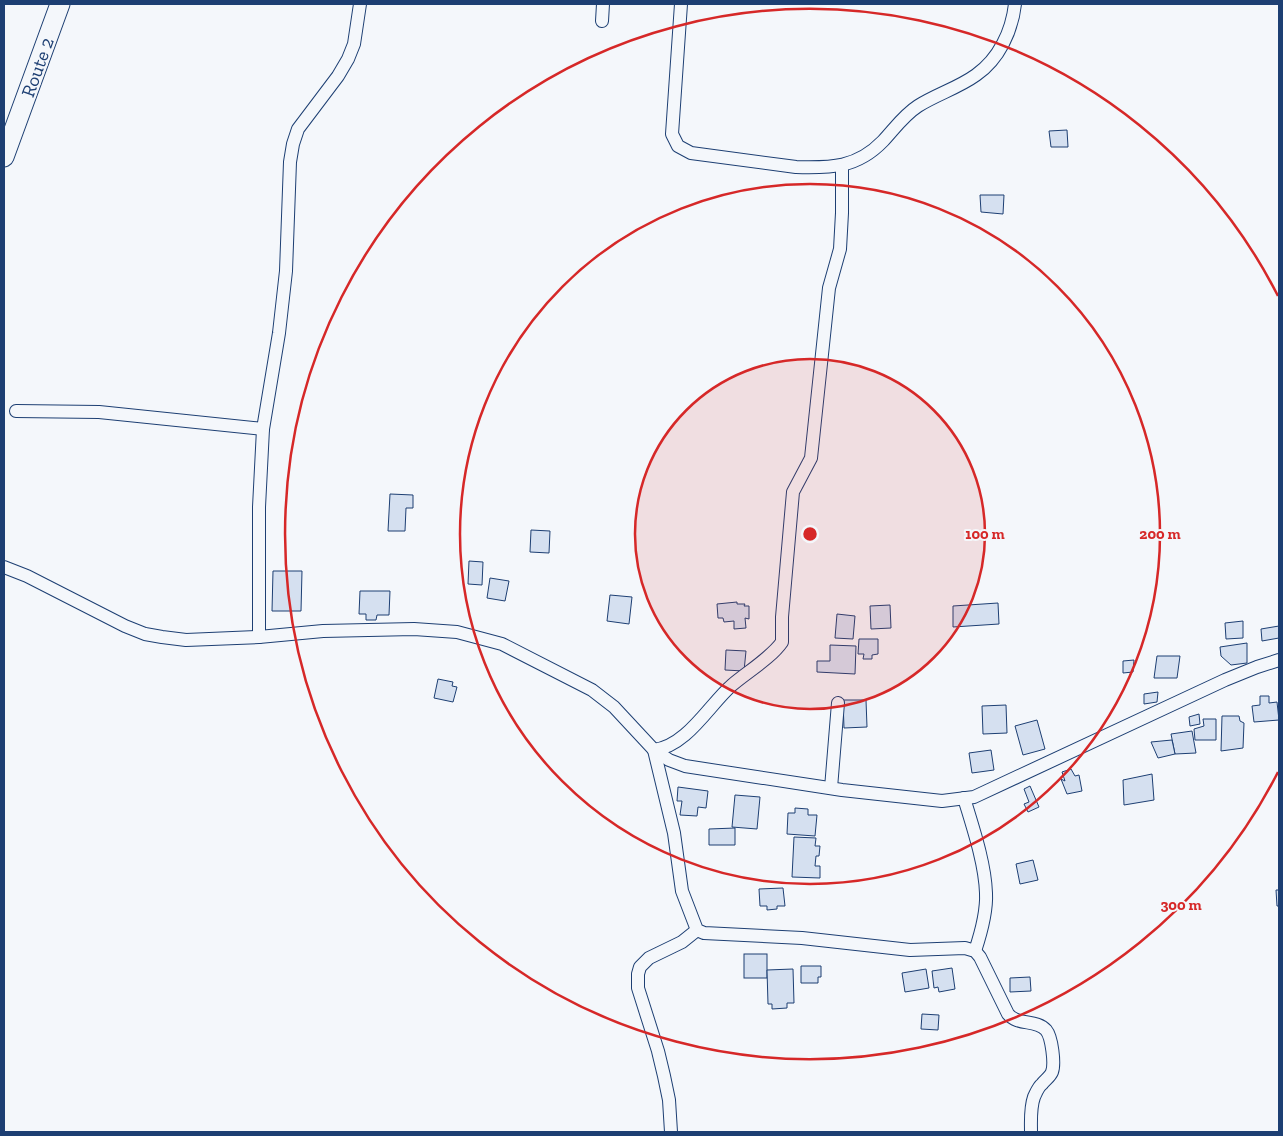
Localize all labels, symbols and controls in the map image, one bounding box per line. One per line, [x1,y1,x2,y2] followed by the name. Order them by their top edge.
[16,34,59,100] street label: Route 2
[801,525,819,543] centre of rings
[965,525,1005,543] text: 100 m
[1139,525,1181,543] text: 200 m
[1160,896,1202,914] text: 300 m

